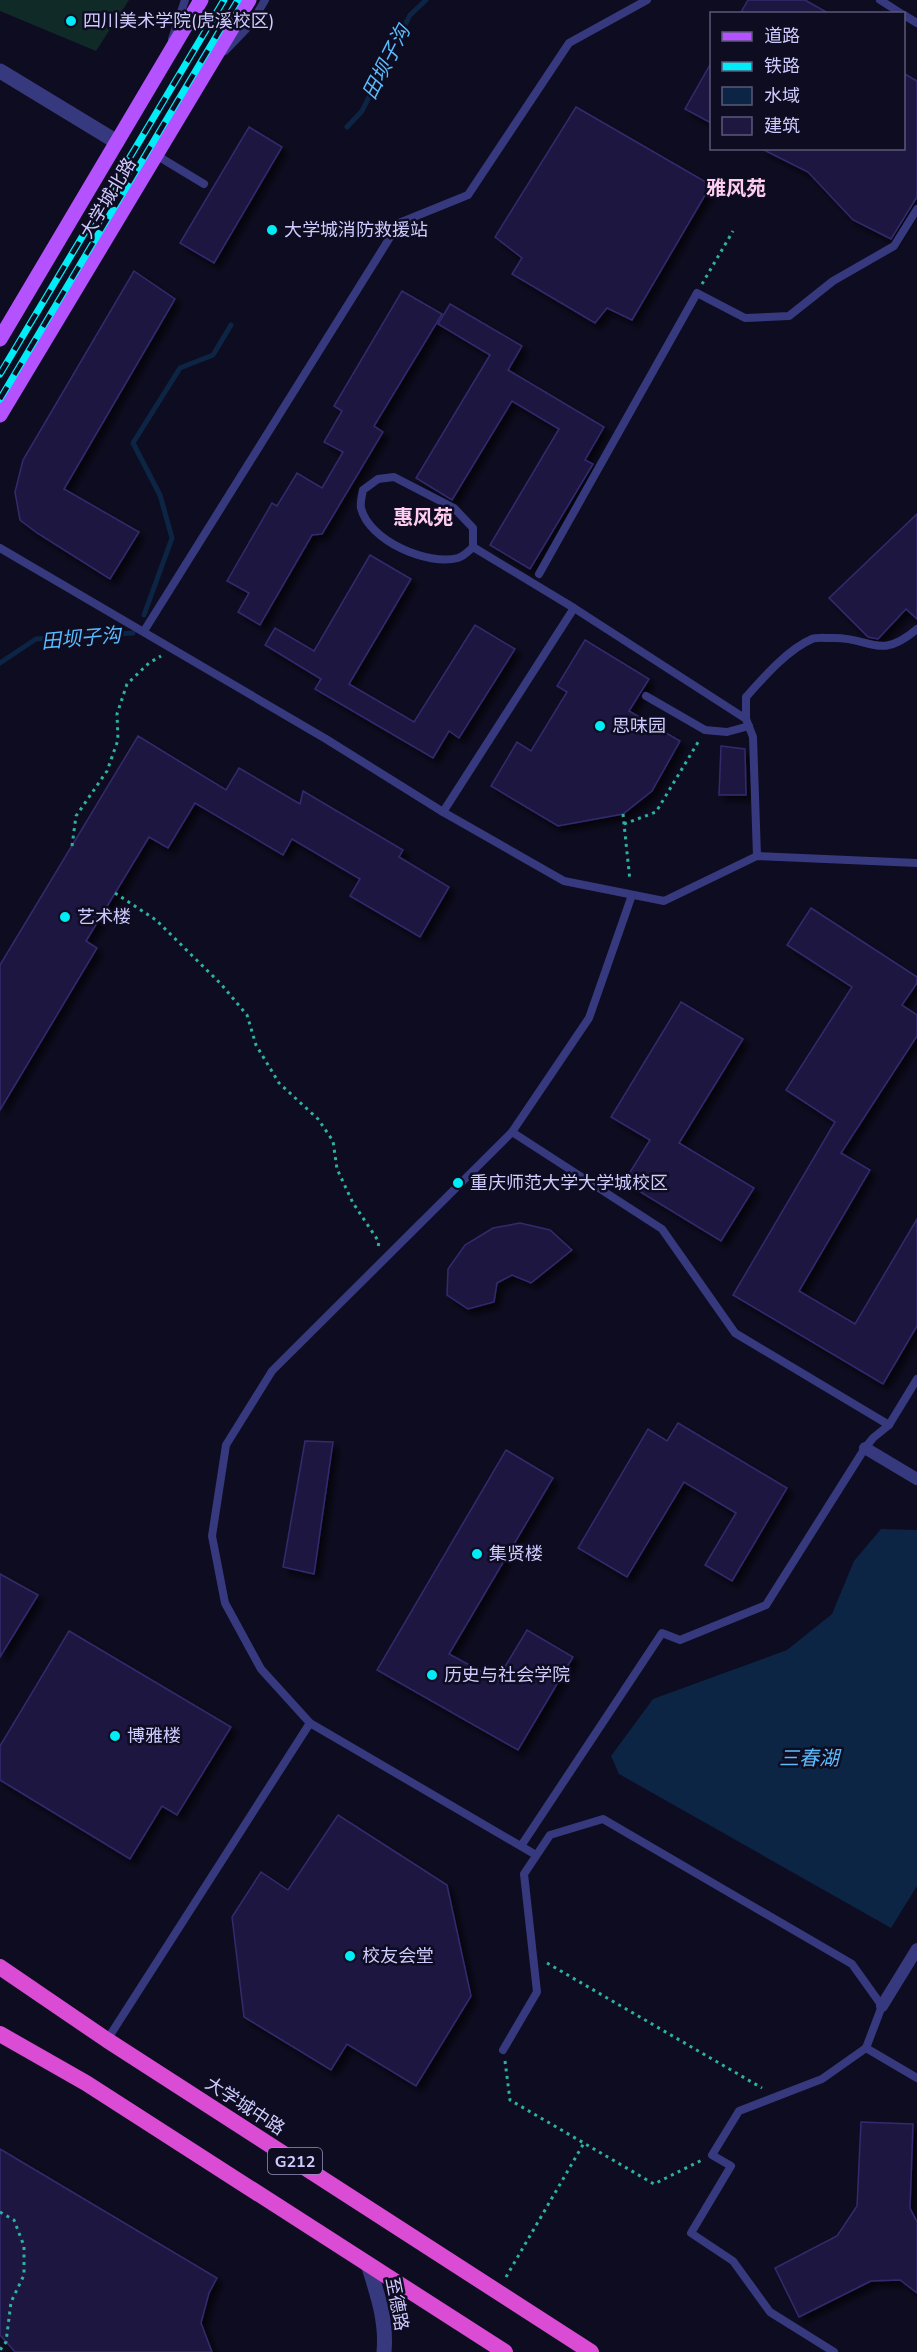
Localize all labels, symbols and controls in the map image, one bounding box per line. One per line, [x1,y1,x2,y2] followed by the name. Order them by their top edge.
[83,9,274,33] place label: 四川美术学院(虎溪校区)
[710,12,905,150] legend
[64,14,78,28] marker: 四川美术学院(虎溪校区)
[356,19,418,104] water label: 田坝子沟
[764,24,800,48] text: 道路
[764,54,800,78] text: 铁路
[764,84,800,108] text: 水域
[764,114,800,138] text: 建筑
[75,153,141,243] street label: 大学城北路
[706,175,766,202] district label: 雅风苑
[284,218,428,242] place label: 大学城消防救援站
[265,223,279,237] marker: 大学城消防救援站
[393,504,453,531] district label: 惠风苑
[40,621,124,655] water label: 田坝子沟
[612,714,666,738] place label: 思味园
[593,719,607,733] marker: 思味园
[77,905,131,929] place label: 艺术楼
[58,910,72,924] marker: 艺术楼
[470,1171,668,1195] place label: 重庆师范大学大学城校区
[451,1176,465,1190] marker: 重庆师范大学大学城校区
[489,1542,543,1566] place label: 集贤楼
[470,1547,484,1561] marker: 集贤楼
[444,1663,570,1687] place label: 历史与社会学院
[425,1668,439,1682] marker: 历史与社会学院
[127,1724,181,1748] place label: 博雅楼
[108,1729,122,1743] marker: 博雅楼
[779,1745,842,1772] water label: 三春湖
[362,1944,434,1968] place label: 校友会堂
[343,1949,357,1963] marker: 校友会堂
[201,2071,289,2141] street label: 大学城中路
[268,2148,322,2174] road number: G212
[380,2275,414,2333] street label: 至德路

